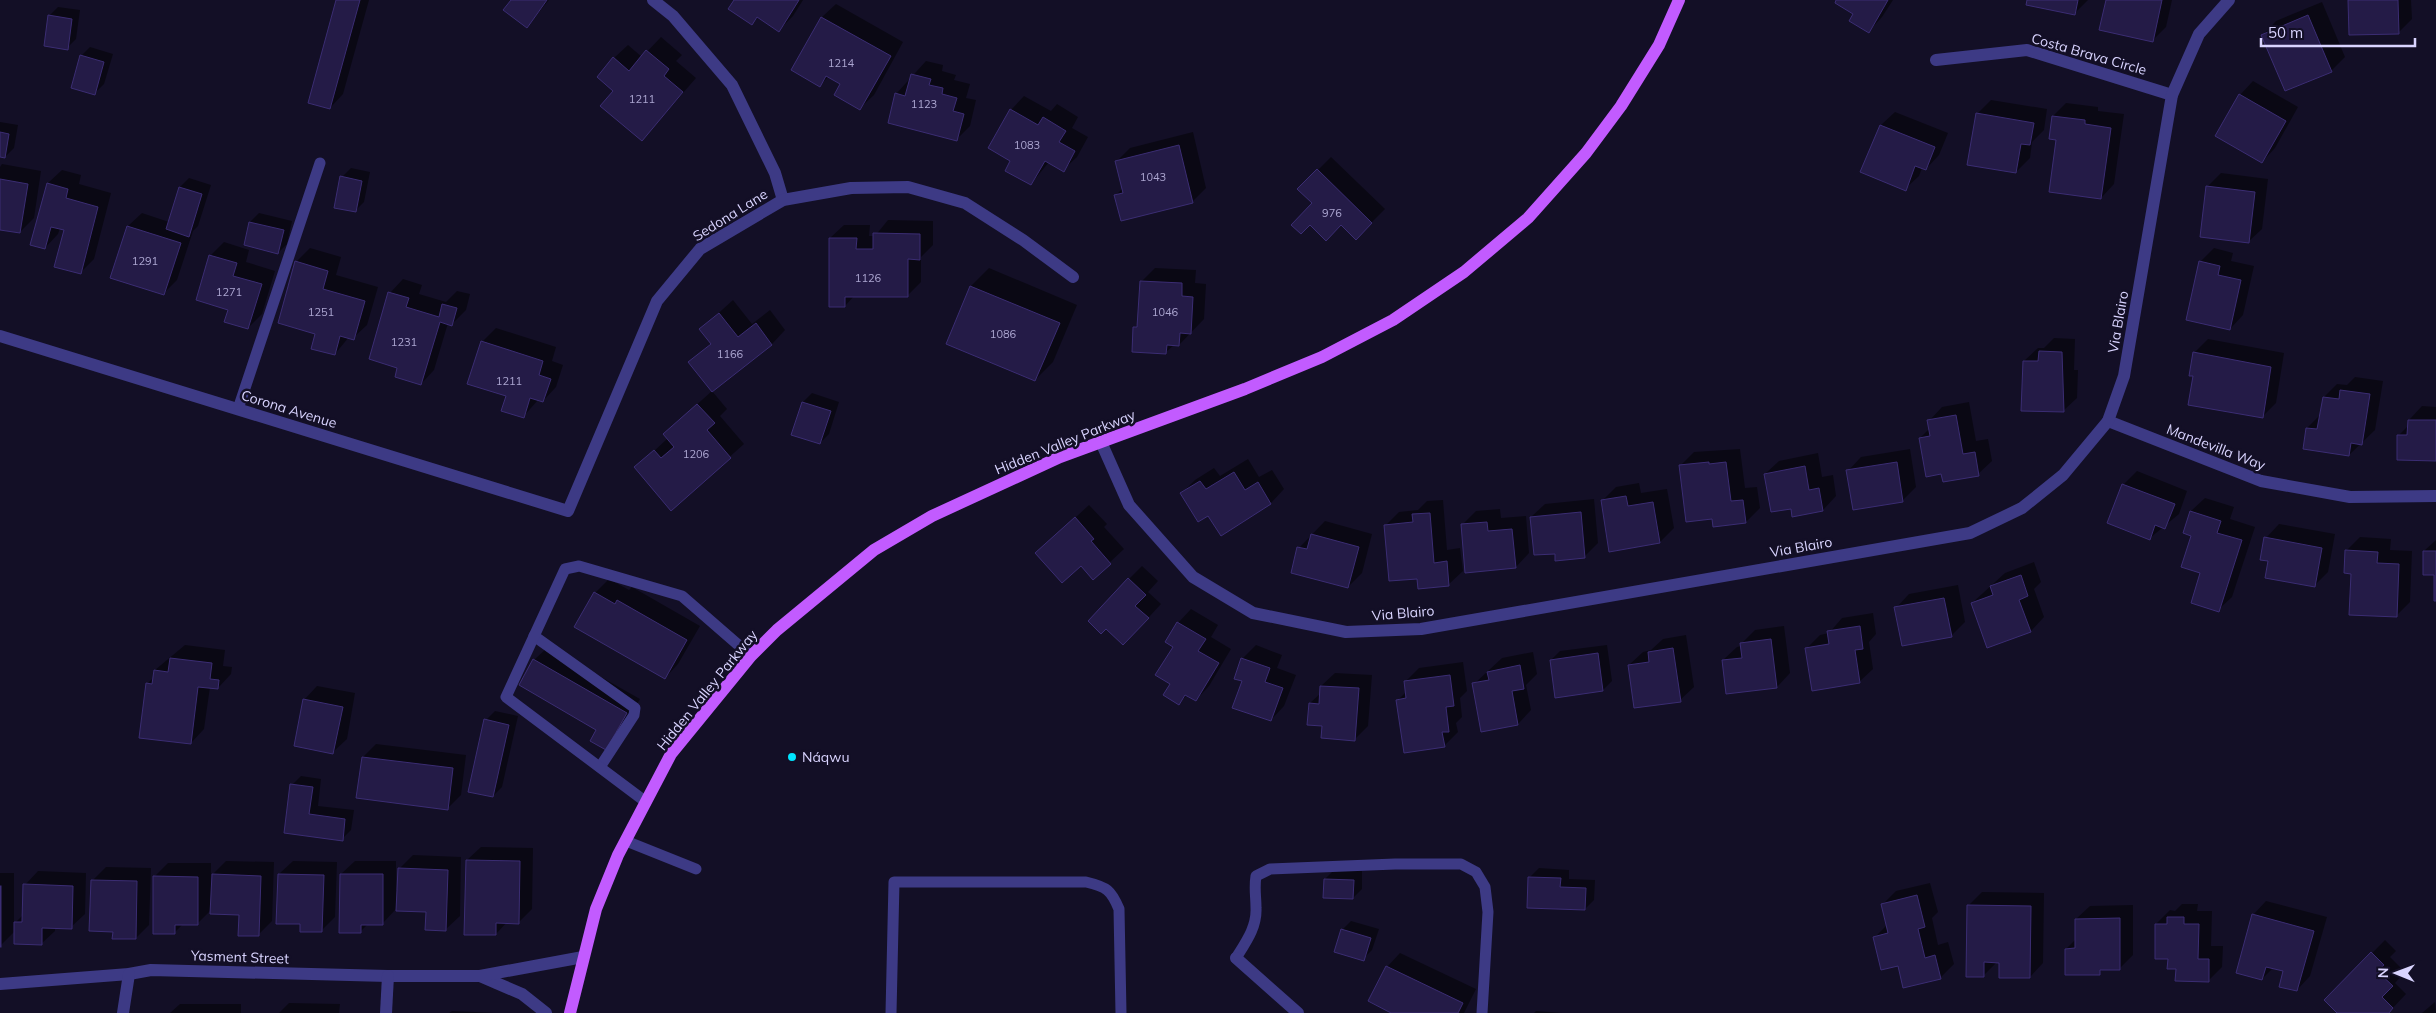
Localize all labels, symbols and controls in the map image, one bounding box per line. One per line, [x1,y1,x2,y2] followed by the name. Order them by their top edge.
[2261,15,2415,47] scale bar
[2268,23,2303,42] text: 50 m
[2029,29,2149,79] street label: Costa Brava Circle
[828,56,855,70] house number: 1214
[629,92,655,106] house number: 1211
[911,97,937,111] house number: 1123
[1014,138,1040,152] house number: 1083
[1140,170,1166,184] house number: 1043
[689,185,771,245] street label: Sedona Lane
[1322,206,1342,220] house number: 976
[132,254,158,268] house number: 1291
[855,271,882,285] house number: 1126
[216,285,242,299] house number: 1271
[2104,290,2132,354] street label: Via Blairo
[308,305,334,319] house number: 1251
[1152,305,1179,319] house number: 1046
[990,327,1017,341] house number: 1086
[391,335,417,349] house number: 1231
[717,347,744,361] house number: 1166
[496,374,522,388] house number: 1211
[239,386,339,432] street label: Corona Avenue
[992,405,1138,478] street label: Hidden Valley Parkway
[2164,420,2269,474] street label: Mandevilla Way
[683,447,710,461] house number: 1206
[1769,533,1833,561] street label: Via Blairo
[1371,601,1435,625] street label: Via Blairo
[653,626,762,754] street label: Hidden Valley Parkway
[802,748,850,766] place label: Náqwu
[786,751,798,763] marker: Náqwu
[190,946,289,968] street label: Yasment Street
[2371,948,2421,998] north arrow
[2374,967,2392,978] text: N

